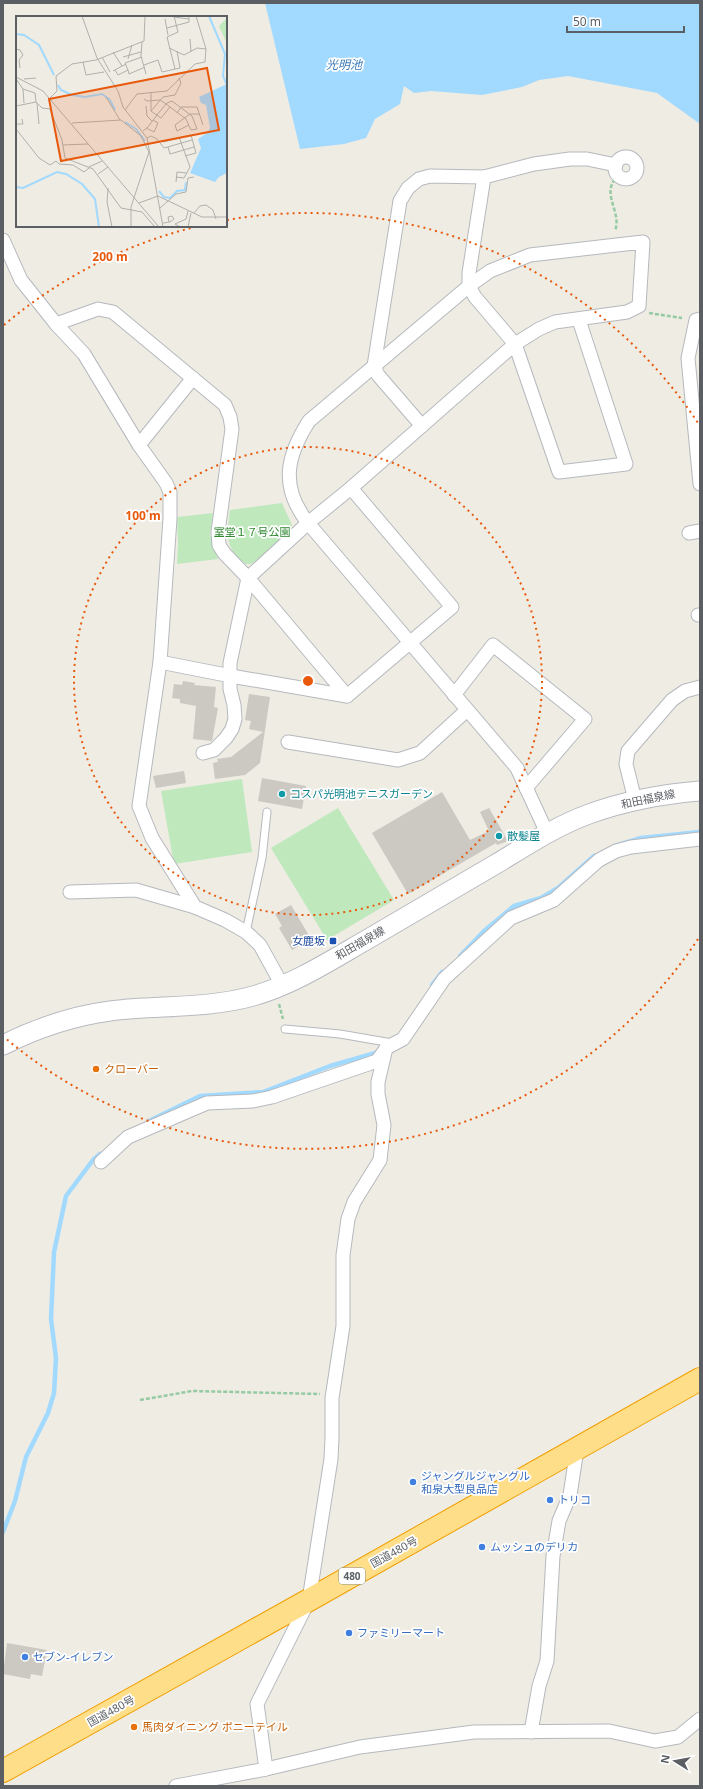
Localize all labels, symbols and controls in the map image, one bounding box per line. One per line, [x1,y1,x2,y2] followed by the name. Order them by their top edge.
[567,8,684,34] scale bar
[573,13,601,30] text: 50 m
[16,16,227,227] inset map
[326,56,363,73] water label: 光明池
[92,248,128,265] text: 200 m
[125,507,161,524] text: 100 m
[214,524,291,539] park label: 室堂１７号公園
[301,674,315,688] centre of rings
[619,785,676,812] street label: 和田福泉線
[290,786,433,801] place label: コスパ光明池テニスガーデン
[277,789,287,799] marker: コスパ光明池テニスガーデン
[507,828,540,843] place label: 散髪屋
[494,831,504,841] marker: 散髪屋
[332,922,387,963] street label: 和田福泉線
[292,933,325,948] place label: 女鹿坂
[328,936,338,946] marker: 女鹿坂
[104,1061,159,1076] place label: クローバー
[91,1064,101,1074] marker: クローバー
[421,1468,530,1496] place label: ジャングルジャングル 和泉大型良品店
[408,1477,418,1487] marker: ジャングルジャングル 和泉大型良品店
[558,1492,591,1507] place label: トリコ
[545,1495,555,1505] marker: トリコ
[367,1532,420,1571] street label: 国道480号
[490,1539,578,1554] place label: ムッシュのデリカ
[477,1542,487,1552] marker: ムッシュのデリカ
[339,1568,365,1584] road number: 480
[357,1625,445,1640] place label: ファミリーマート
[344,1628,354,1638] marker: ファミリーマート
[33,1649,114,1664] place label: セブン-イレブン
[20,1652,30,1662] marker: セブン-イレブン
[84,1691,137,1730] street label: 国道480号
[142,1719,288,1734] place label: 馬肉ダイニング ポニーテイル
[129,1722,139,1732] marker: 馬肉ダイニング ポニーテイル
[655,1741,695,1781] north arrow
[656,1753,673,1765] text: N

